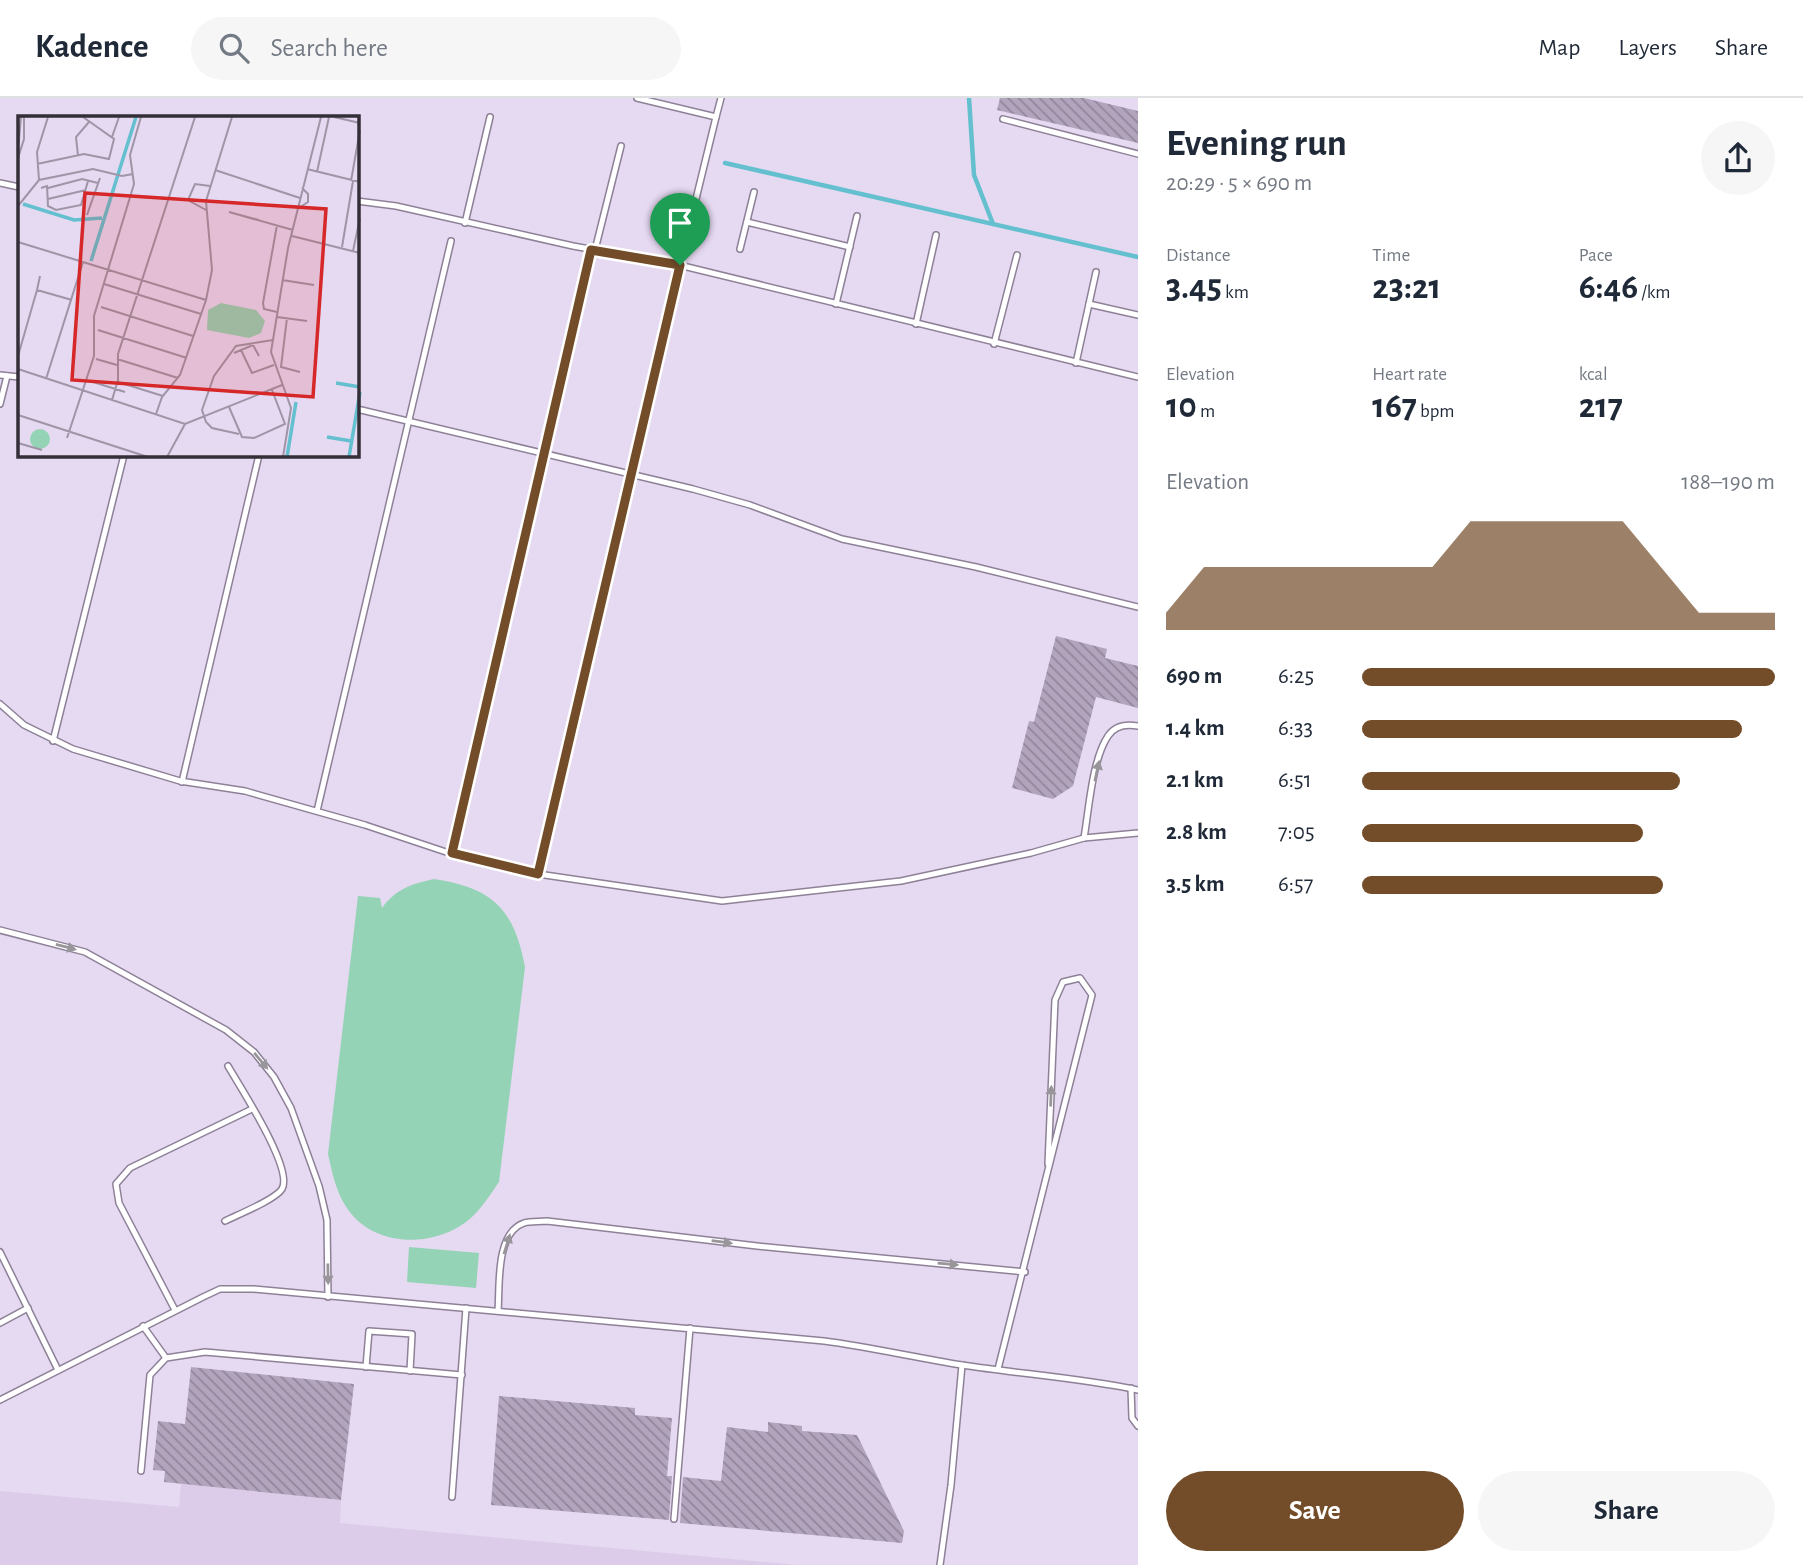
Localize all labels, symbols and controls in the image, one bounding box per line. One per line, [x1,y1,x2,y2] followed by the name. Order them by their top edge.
[191,17,681,80] search box
[215,29,253,67] icon: search
[35,31,149,64] text: Kadence
[271,35,388,61] text: Search here
[1538,36,1580,60] text: Map
[1618,36,1677,60] text: Layers
[1715,36,1768,60] text: Share
[18,116,359,457] inset map
[1701,121,1775,195] button: share
[1166,125,1347,163] text: Evening run
[1166,172,1312,195] text: 20:29 · 5 × 690 m
[650,193,710,265] pin
[661,204,699,242] icon: arrive
[1166,246,1230,265] text: Distance
[1372,246,1410,265] text: Time
[1579,246,1613,265] text: Pace
[1166,270,1222,305] text: 3.45
[1372,270,1441,305] text: 23:21
[1579,270,1638,305] text: 6:46
[1222,283,1249,302] text: km
[1638,283,1671,302] text: /km
[1166,365,1235,384] text: Elevation
[1372,365,1447,384] text: Heart rate
[1579,365,1608,384] text: kcal
[1166,389,1197,424] text: 10
[1372,389,1417,424] text: 167
[1579,389,1623,424] text: 217
[1197,402,1215,421] text: m
[1417,402,1455,421] text: bpm
[1166,471,1249,494] text: Elevation
[1681,471,1775,494] text: 188–190 m
[1166,665,1222,688] text: 690 m
[1278,665,1314,688] text: 6:25
[1166,717,1225,740] text: 1.4 km
[1278,717,1313,740] text: 6:33
[1091,760,1102,782] one-way arrow
[1166,769,1224,792] text: 2.1 km
[1278,769,1312,792] text: 6:51
[1166,821,1227,844] text: 2.8 km
[1278,821,1315,844] text: 7:05
[1166,873,1225,896] text: 3.5 km
[1278,873,1313,896] text: 6:57
[55,942,77,953] one-way arrow
[253,1052,269,1070] one-way arrow
[1045,1084,1056,1106] one-way arrow
[502,1233,512,1254] one-way arrow
[711,1237,733,1248] one-way arrow
[937,1259,959,1270] one-way arrow
[322,1263,334,1285] one-way arrow
[1166,1471,1464,1551] button: Save
[1478,1471,1775,1551] button: Share

